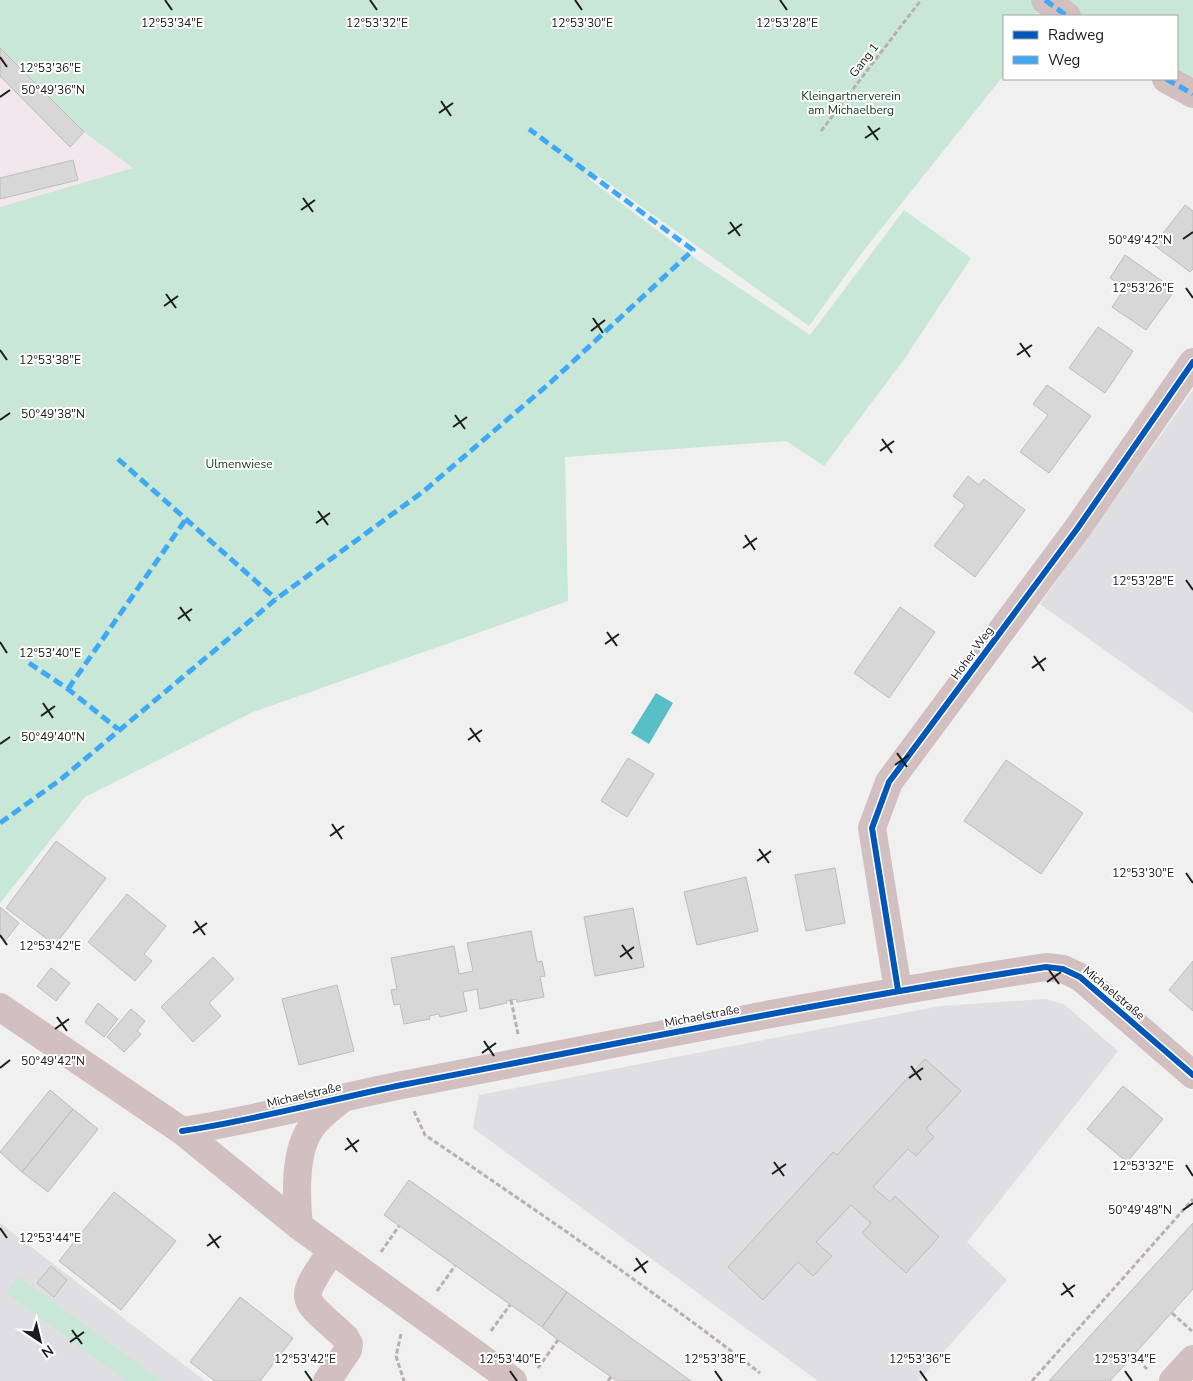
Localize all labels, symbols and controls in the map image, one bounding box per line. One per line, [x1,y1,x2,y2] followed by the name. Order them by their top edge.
[141,15,203,31] text: 12°53'34"E
[346,15,408,31] text: 12°53'32"E
[551,15,613,31] text: 12°53'30"E
[756,15,818,31] text: 12°53'28"E
[1003,15,1178,80] legend
[1048,25,1104,45] text: Radweg
[846,40,882,80] street label: Gang 1
[1048,50,1080,70] text: Weg
[19,60,81,76] text: 12°53'36"E
[21,82,85,98] text: 50°49'36"N
[801,88,901,118] park label: Kleingartnerverein am Michaelberg
[1108,232,1172,248] text: 50°49'42"N
[1112,280,1174,296] text: 12°53'26"E
[19,352,81,368] text: 12°53'38"E
[21,406,85,422] text: 50°49'38"N
[205,456,273,472] park label: Ulmenwiese
[1112,573,1174,589] text: 12°53'28"E
[947,623,997,683] street label: Hoher Weg
[19,645,81,661] text: 12°53'40"E
[21,729,85,745] text: 50°49'40"N
[1112,865,1174,881] text: 12°53'30"E
[19,938,81,954] text: 12°53'42"E
[1080,962,1148,1024] street label: Michaelstraße
[663,1001,741,1031] street label: Michaelstraße
[21,1053,85,1069] text: 50°49'42"N
[265,1079,343,1111] street label: Michaelstraße
[1112,1158,1174,1174] text: 12°53'32"E
[1108,1202,1172,1218] text: 50°49'48"N
[19,1230,81,1246] text: 12°53'44"E
[15,1316,65,1366] north arrow
[37,1340,57,1362] text: N
[274,1351,336,1367] text: 12°53'42"E
[479,1351,541,1367] text: 12°53'40"E
[684,1351,746,1367] text: 12°53'38"E
[889,1351,951,1367] text: 12°53'36"E
[1094,1351,1156,1367] text: 12°53'34"E

